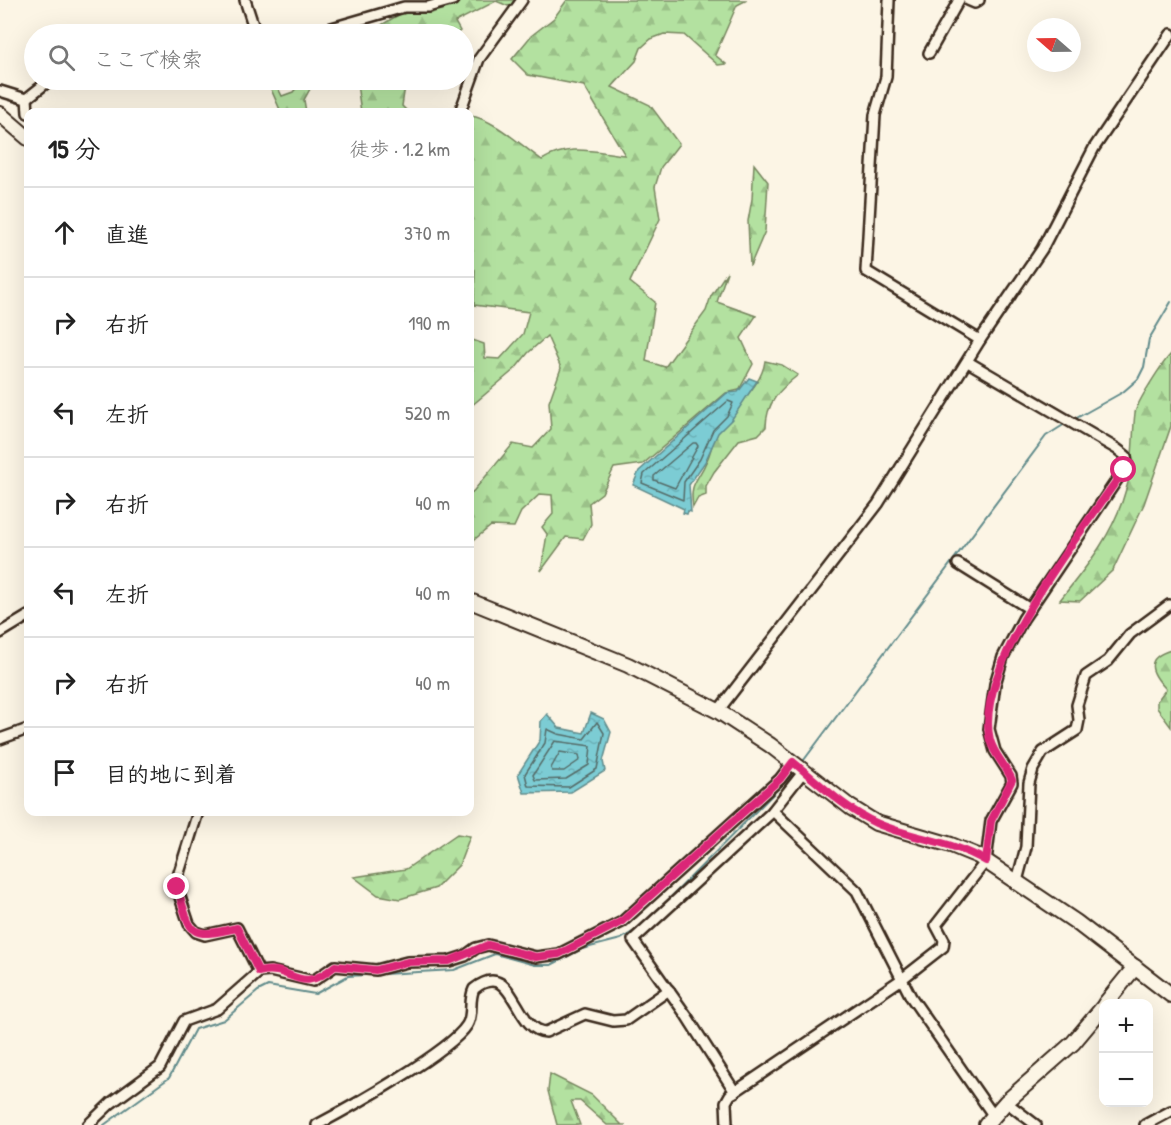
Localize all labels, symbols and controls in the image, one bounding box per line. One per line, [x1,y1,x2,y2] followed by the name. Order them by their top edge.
[1027,18,1081,72] north arrow
[24,24,474,90] search box
[45,41,78,74] icon: search
[93,44,203,74] text: ここで検索
[48,131,100,166] text: 15 分
[349,135,450,162] text: 徒歩 · 1.2 km
[48,216,81,249] icon: ahead
[105,219,149,249] text: 直進
[404,219,450,246] text: 370 m
[48,306,81,339] icon: right
[105,309,149,339] text: 右折
[408,309,450,336] text: 190 m
[48,396,81,429] icon: left
[105,399,149,429] text: 左折
[405,399,450,426] text: 520 m
[1110,456,1136,482] route start
[48,486,81,519] icon: right
[105,489,149,519] text: 右折
[415,489,450,516] text: 40 m
[48,576,81,609] icon: left
[105,579,149,609] text: 左折
[415,579,450,606] text: 40 m
[48,666,81,699] icon: right
[105,669,149,699] text: 右折
[415,669,450,696] text: 40 m
[48,756,81,789] icon: arrive
[105,759,237,789] text: 目的地に到着
[163,873,189,899] route end
[1099,999,1153,1107] map controls
[1099,999,1153,1053] button: +
[1099,1053,1153,1107] button: −

